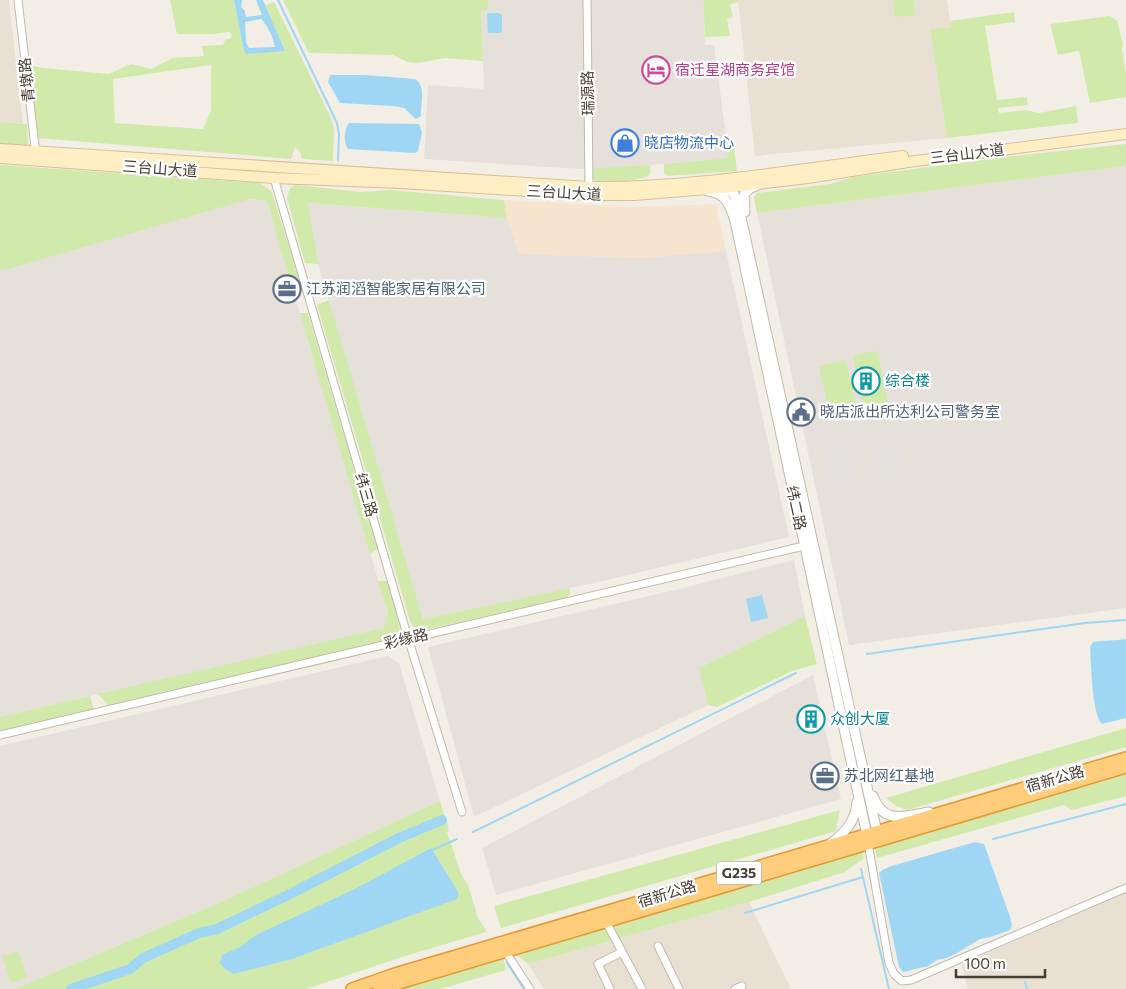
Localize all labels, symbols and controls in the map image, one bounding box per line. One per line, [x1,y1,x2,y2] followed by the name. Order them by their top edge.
[641,55,671,85] hotel icon: 宿迁星湖商务宾馆
[15,57,37,103] street label: 青墩路
[675,60,795,78] place label: 宿迁星湖商务宾馆
[578,70,596,116] street label: 瑞源路
[610,128,640,158] shop icon: 晓店物流中心
[644,133,734,151] place label: 晓店物流中心
[929,140,1005,167] street label: 三台山大道
[122,156,198,180] street label: 三台山大道
[526,181,602,203] street label: 三台山大道
[272,274,302,304] office icon: 江苏润滔智能家居有限公司
[306,279,486,297] place label: 江苏润滔智能家居有限公司
[851,366,881,396] building icon: 综合楼
[885,371,930,389] place label: 综合楼
[786,397,816,427] public building icon: 晓店派出所达利公司警务室
[820,402,1000,420] place label: 晓店派出所达利公司警务室
[352,471,382,519] street label: 纬三路
[783,484,810,532] street label: 纬二路
[382,624,430,652] street label: 彩缘路
[796,704,826,734] building icon: 众创大厦
[830,709,890,727] place label: 众创大厦
[810,761,840,791] office icon: 苏北网红基地
[1023,761,1086,795] street label: 宿新公路
[844,766,934,784] place label: 苏北网红基地
[716,861,762,884] road number: G235
[635,876,698,910] street label: 宿新公路
[956,946,1045,978] scale bar
[964,954,1006,972] text: 100 m

